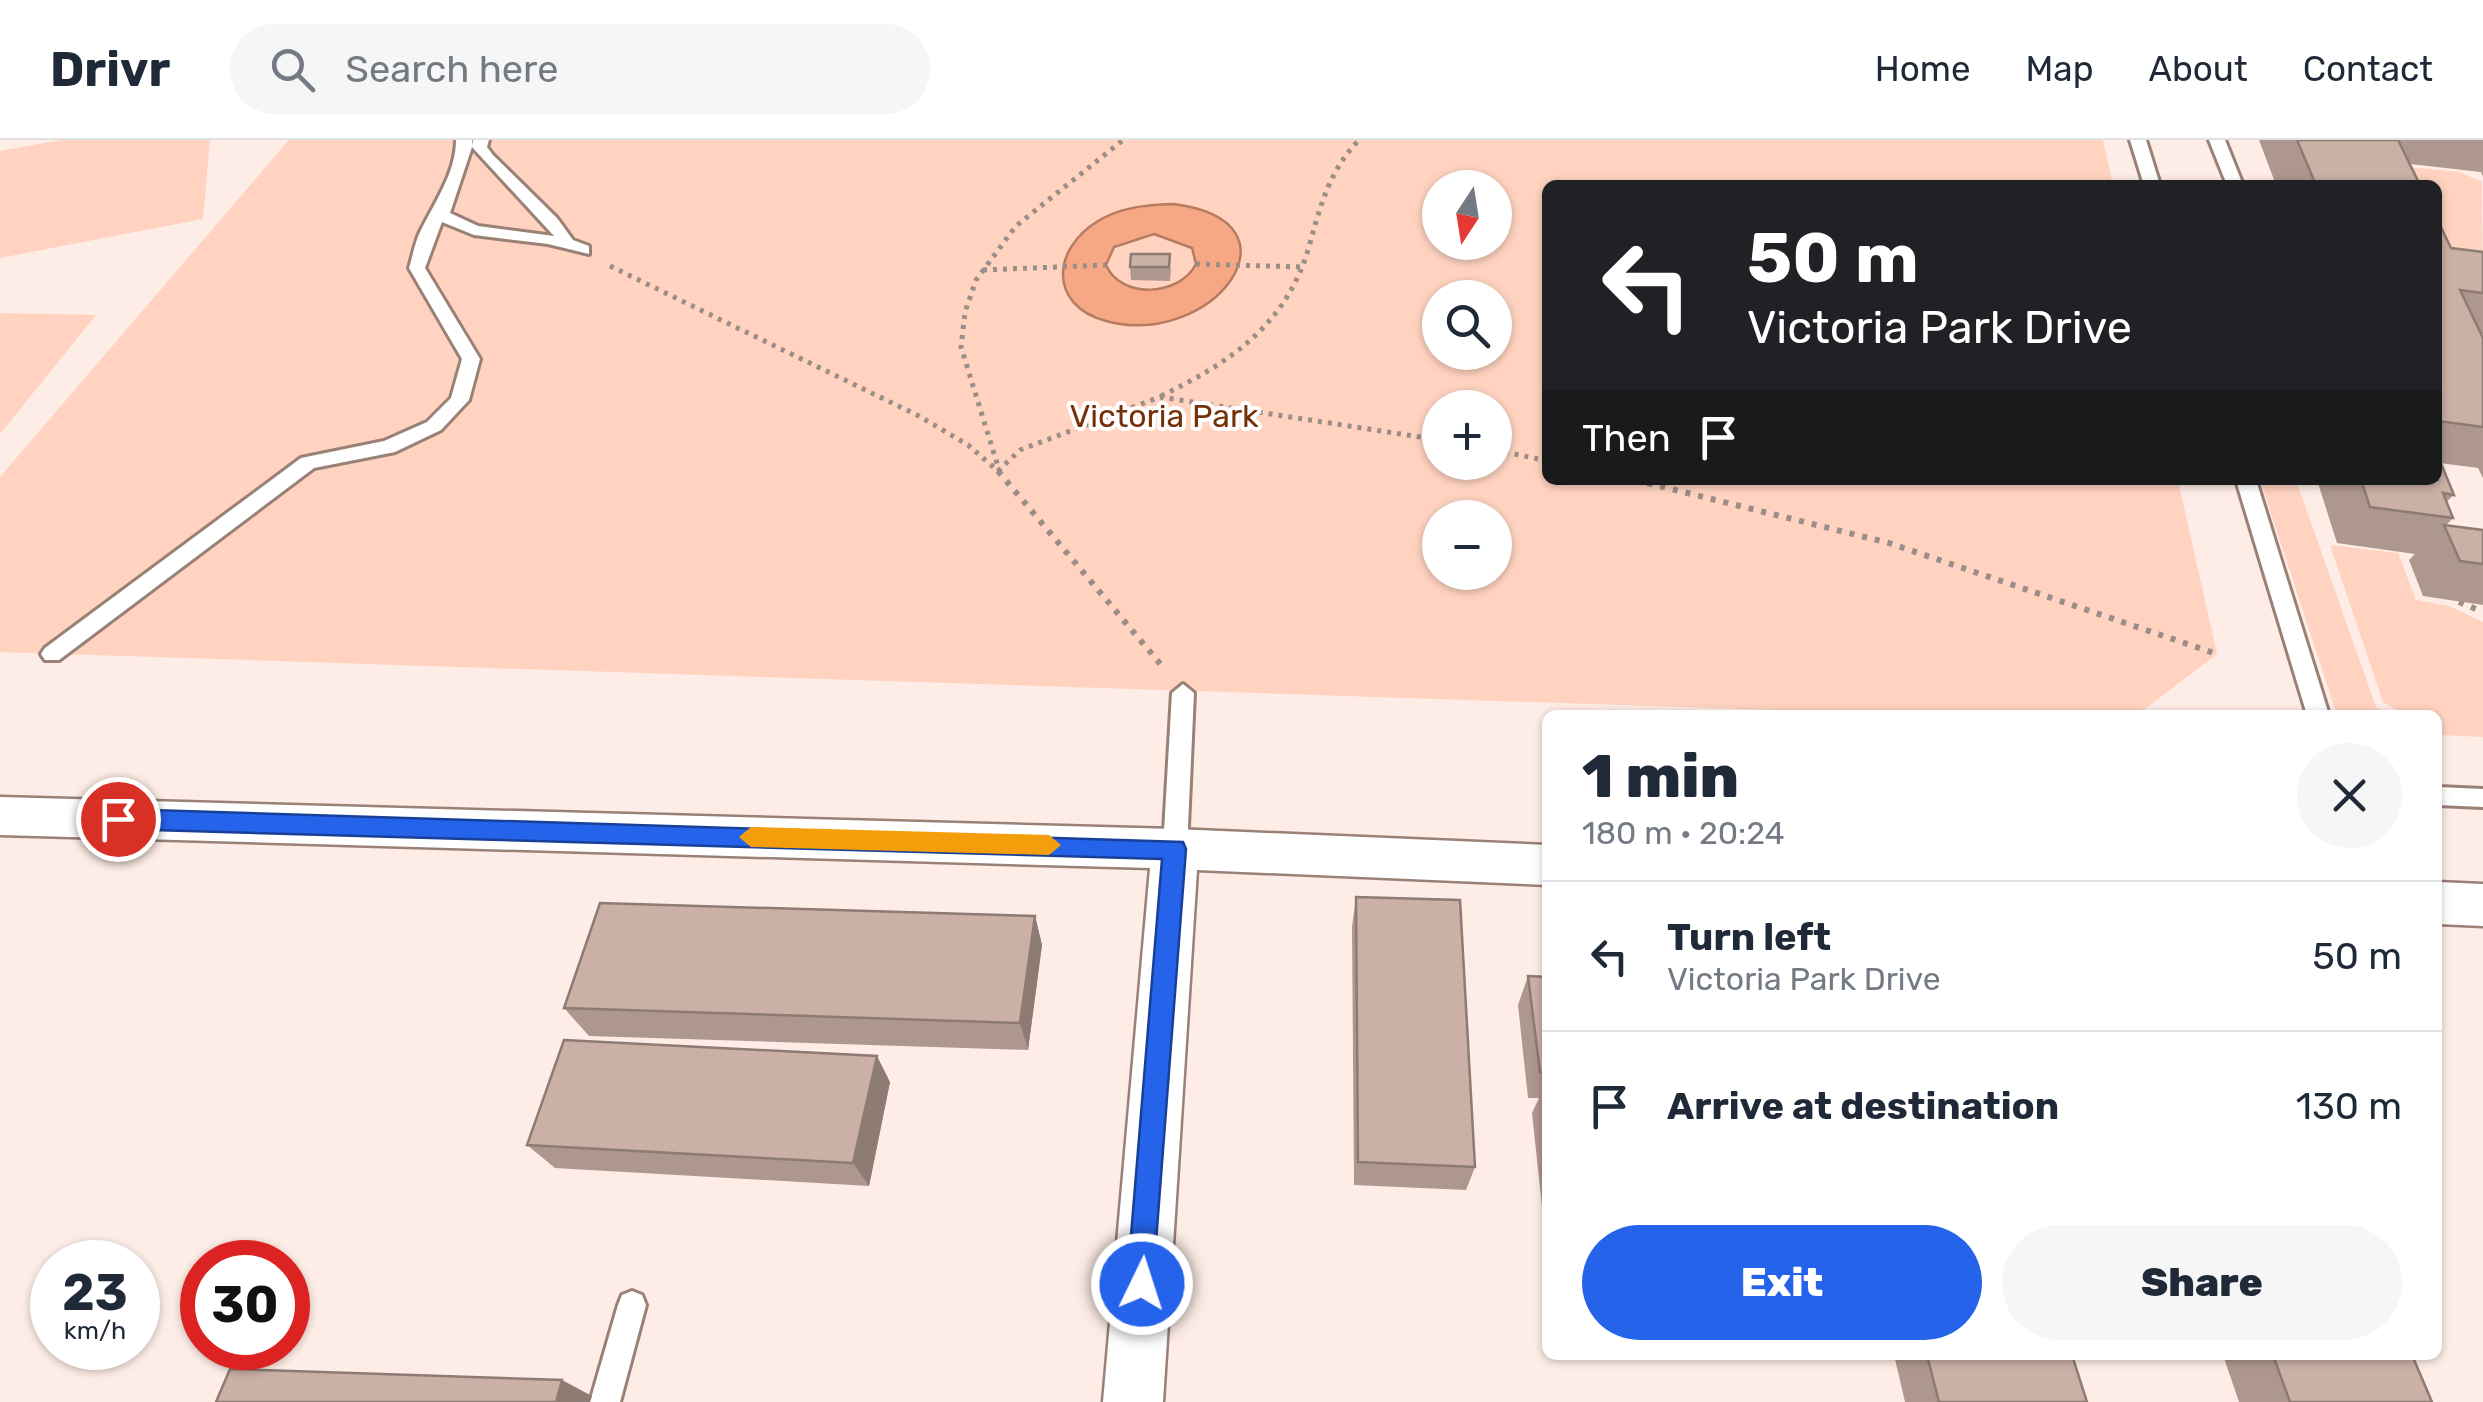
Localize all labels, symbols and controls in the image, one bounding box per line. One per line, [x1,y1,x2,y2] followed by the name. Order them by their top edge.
[230,24,930,114] search box
[50,41,170,98] text: Drivr
[265,42,320,97] icon: search
[345,46,558,92] text: Search here
[1875,48,1971,90] text: Home
[2026,48,2094,90] text: Map
[2149,48,2248,90] text: About
[2303,48,2433,90] text: Contact
[1422,170,1512,260] north arrow
[1422,170,1512,590] map controls
[1747,217,1919,300] text: 50 m
[1582,220,1712,350] icon: left
[1422,280,1512,370] button: search
[1747,301,2132,354] text: Victoria Park Drive
[1422,390,1512,480] button: +
[1069,397,1259,435] park label: Victoria Park
[1691,410,1746,465] icon: arrive
[1582,415,1671,461] text: Then
[1422,500,1512,590] button: −
[1582,741,1739,812] text: 1 min
[2297,743,2402,848] button: close
[76,777,161,862] pin
[91,792,146,847] icon: arrive
[1582,814,1785,852] text: 180 m · 20:24
[1667,914,1831,960] text: Turn left
[1582,929,1637,984] icon: left
[2312,933,2402,979] text: 50 m
[1667,960,1941,998] text: Victoria Park Drive
[1582,1079,1637,1134] icon: arrive
[1667,1083,2059,1129] text: Arrive at destination
[2296,1083,2402,1129] text: 130 m
[1582,1225,1982,1340] button: Exit
[2002,1225,2402,1340] button: Share
[1090,1232,1194,1336] position arrow
[180,1240,310,1370] speed limit sign: 30
[62,1263,128,1323] text: 23
[64,1316,126,1345] text: km/h

